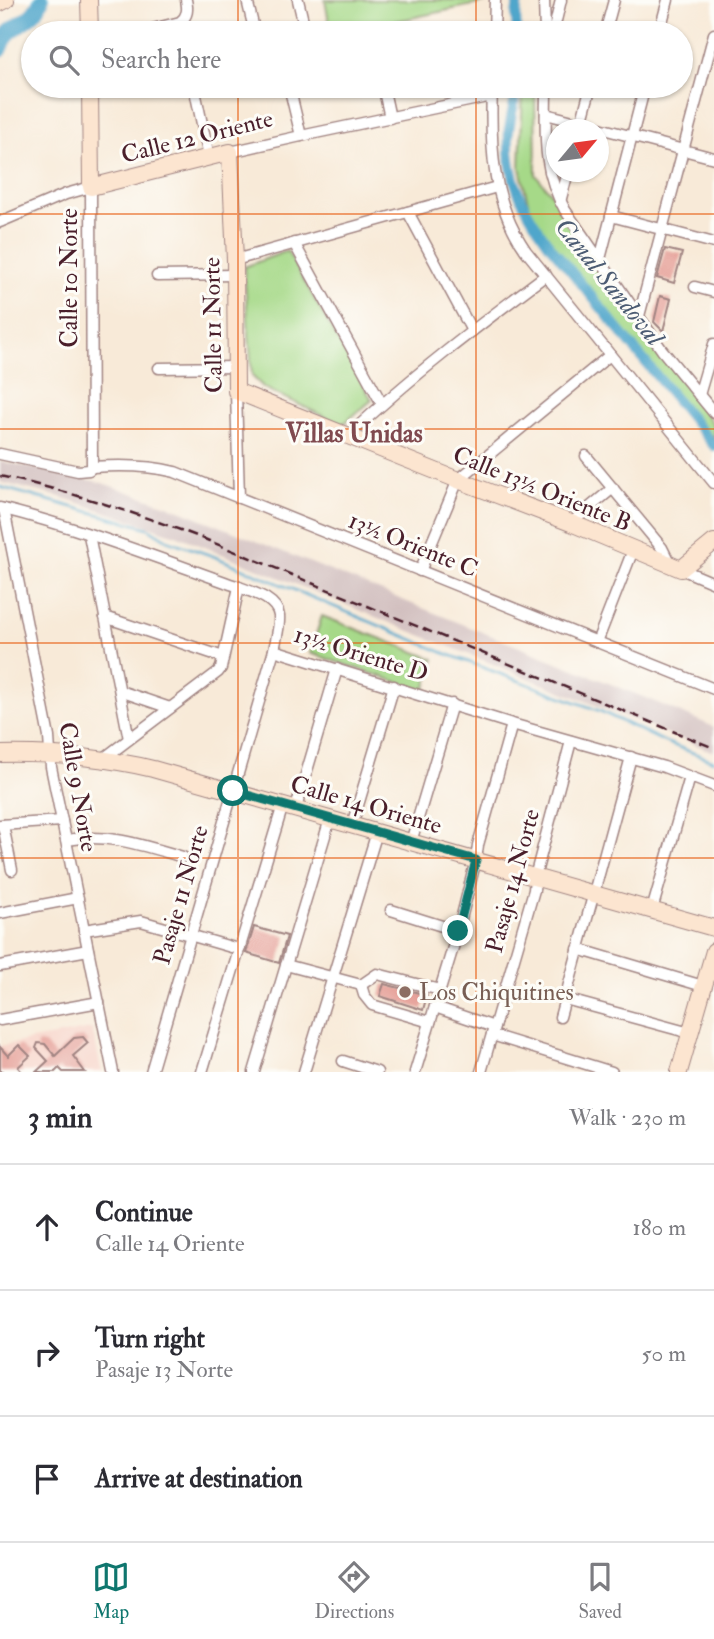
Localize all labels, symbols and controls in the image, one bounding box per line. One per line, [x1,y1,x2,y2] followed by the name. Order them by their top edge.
[21,21,693,98] search box
[45,41,83,79] icon: search
[101,44,221,76] text: Search here
[118,103,276,171] street label: Calle 12 Oriente
[546,119,609,182] north arrow
[54,208,85,348] street label: Calle 10 Norte
[548,212,671,354] water label: Canal Sandoval
[196,257,230,393] street label: Calle 11 Norte
[284,418,423,450] district label: Villas Unidas
[448,439,636,539] street label: Calle 13½ Oriente B
[344,505,482,585] street label: 13½ Oriente C
[290,619,432,689] street label: 13½ Oriente D
[51,720,105,854] street label: Calle 9 Norte
[287,769,445,841] street label: Calle 14 Oriente
[217,775,248,806] route start
[479,806,547,956] street label: Pasaje 14 Norte
[146,822,216,968] street label: Pasaje 11 Norte
[442,915,473,946] route end
[419,977,574,1008] place label: Los Chiquitines
[397,984,413,1000] marker: Los Chiquitines
[28,1099,93,1136] text: 3 min
[569,1103,686,1132] text: Walk · 230 m
[95,1197,193,1229] text: Continue
[28,1208,66,1246] icon: ahead
[633,1213,686,1242] text: 180 m
[95,1229,245,1258] text: Calle 14 Oriente
[95,1323,205,1355] text: Turn right
[28,1334,66,1372] icon: right
[642,1339,686,1368] text: 50 m
[95,1355,233,1384] text: Pasaje 13 Norte
[28,1460,66,1498] icon: arrive
[95,1463,303,1495] text: Arrive at destination
[92,1558,130,1624] tab: Map
[314,1558,394,1624] tab: Directions
[578,1558,622,1624] tab: Saved

